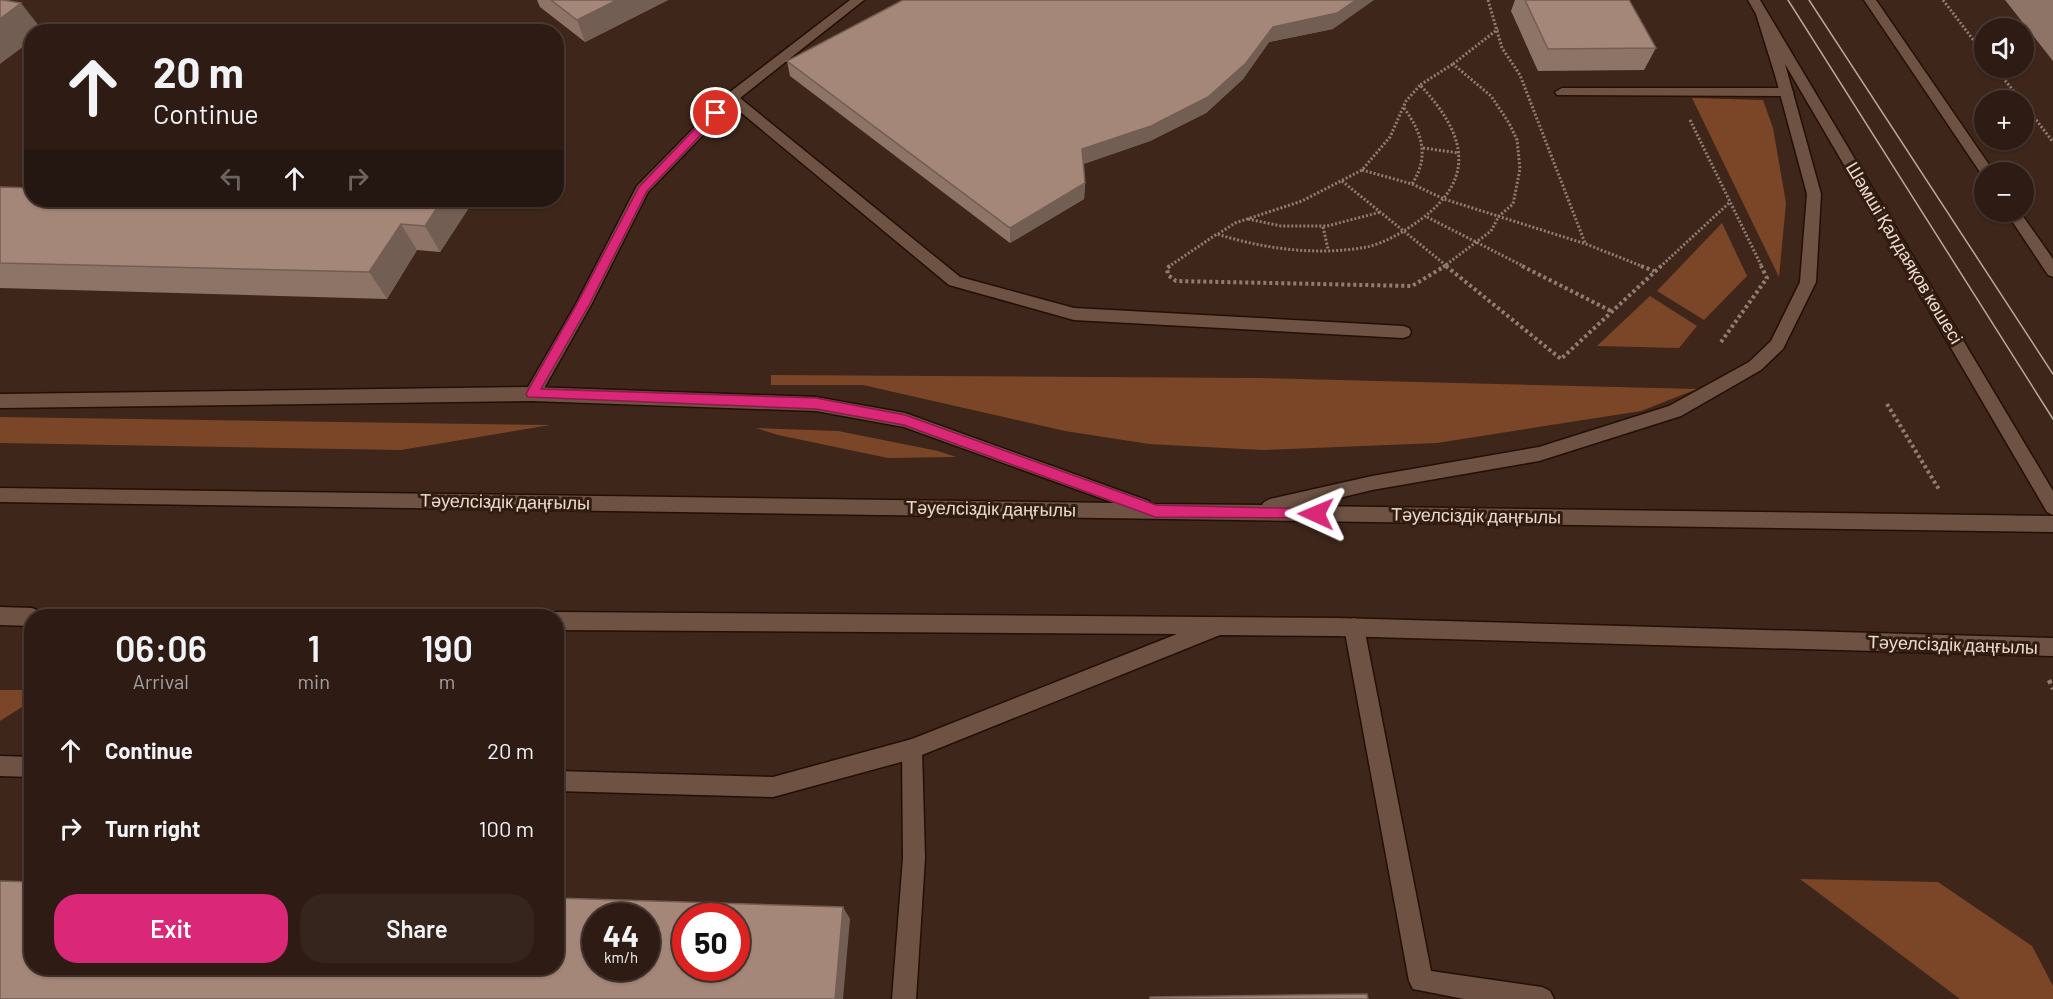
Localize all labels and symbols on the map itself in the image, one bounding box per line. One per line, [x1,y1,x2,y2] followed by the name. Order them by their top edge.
[690,87,741,138] pin
[1842,157,1968,348] street label: Шәмші Қалдаяқов көшесі
[1284,482,1348,546] position arrow
[420,489,590,513] street label: Тәуелсіздік даңғылы
[906,496,1076,520] street label: Тәуелсіздік даңғылы
[1391,503,1561,527] street label: Тәуелсіздік даңғылы
[1868,630,2038,658] street label: Тәуелсіздік даңғылы
[672,903,750,981] speed limit sign: 50

